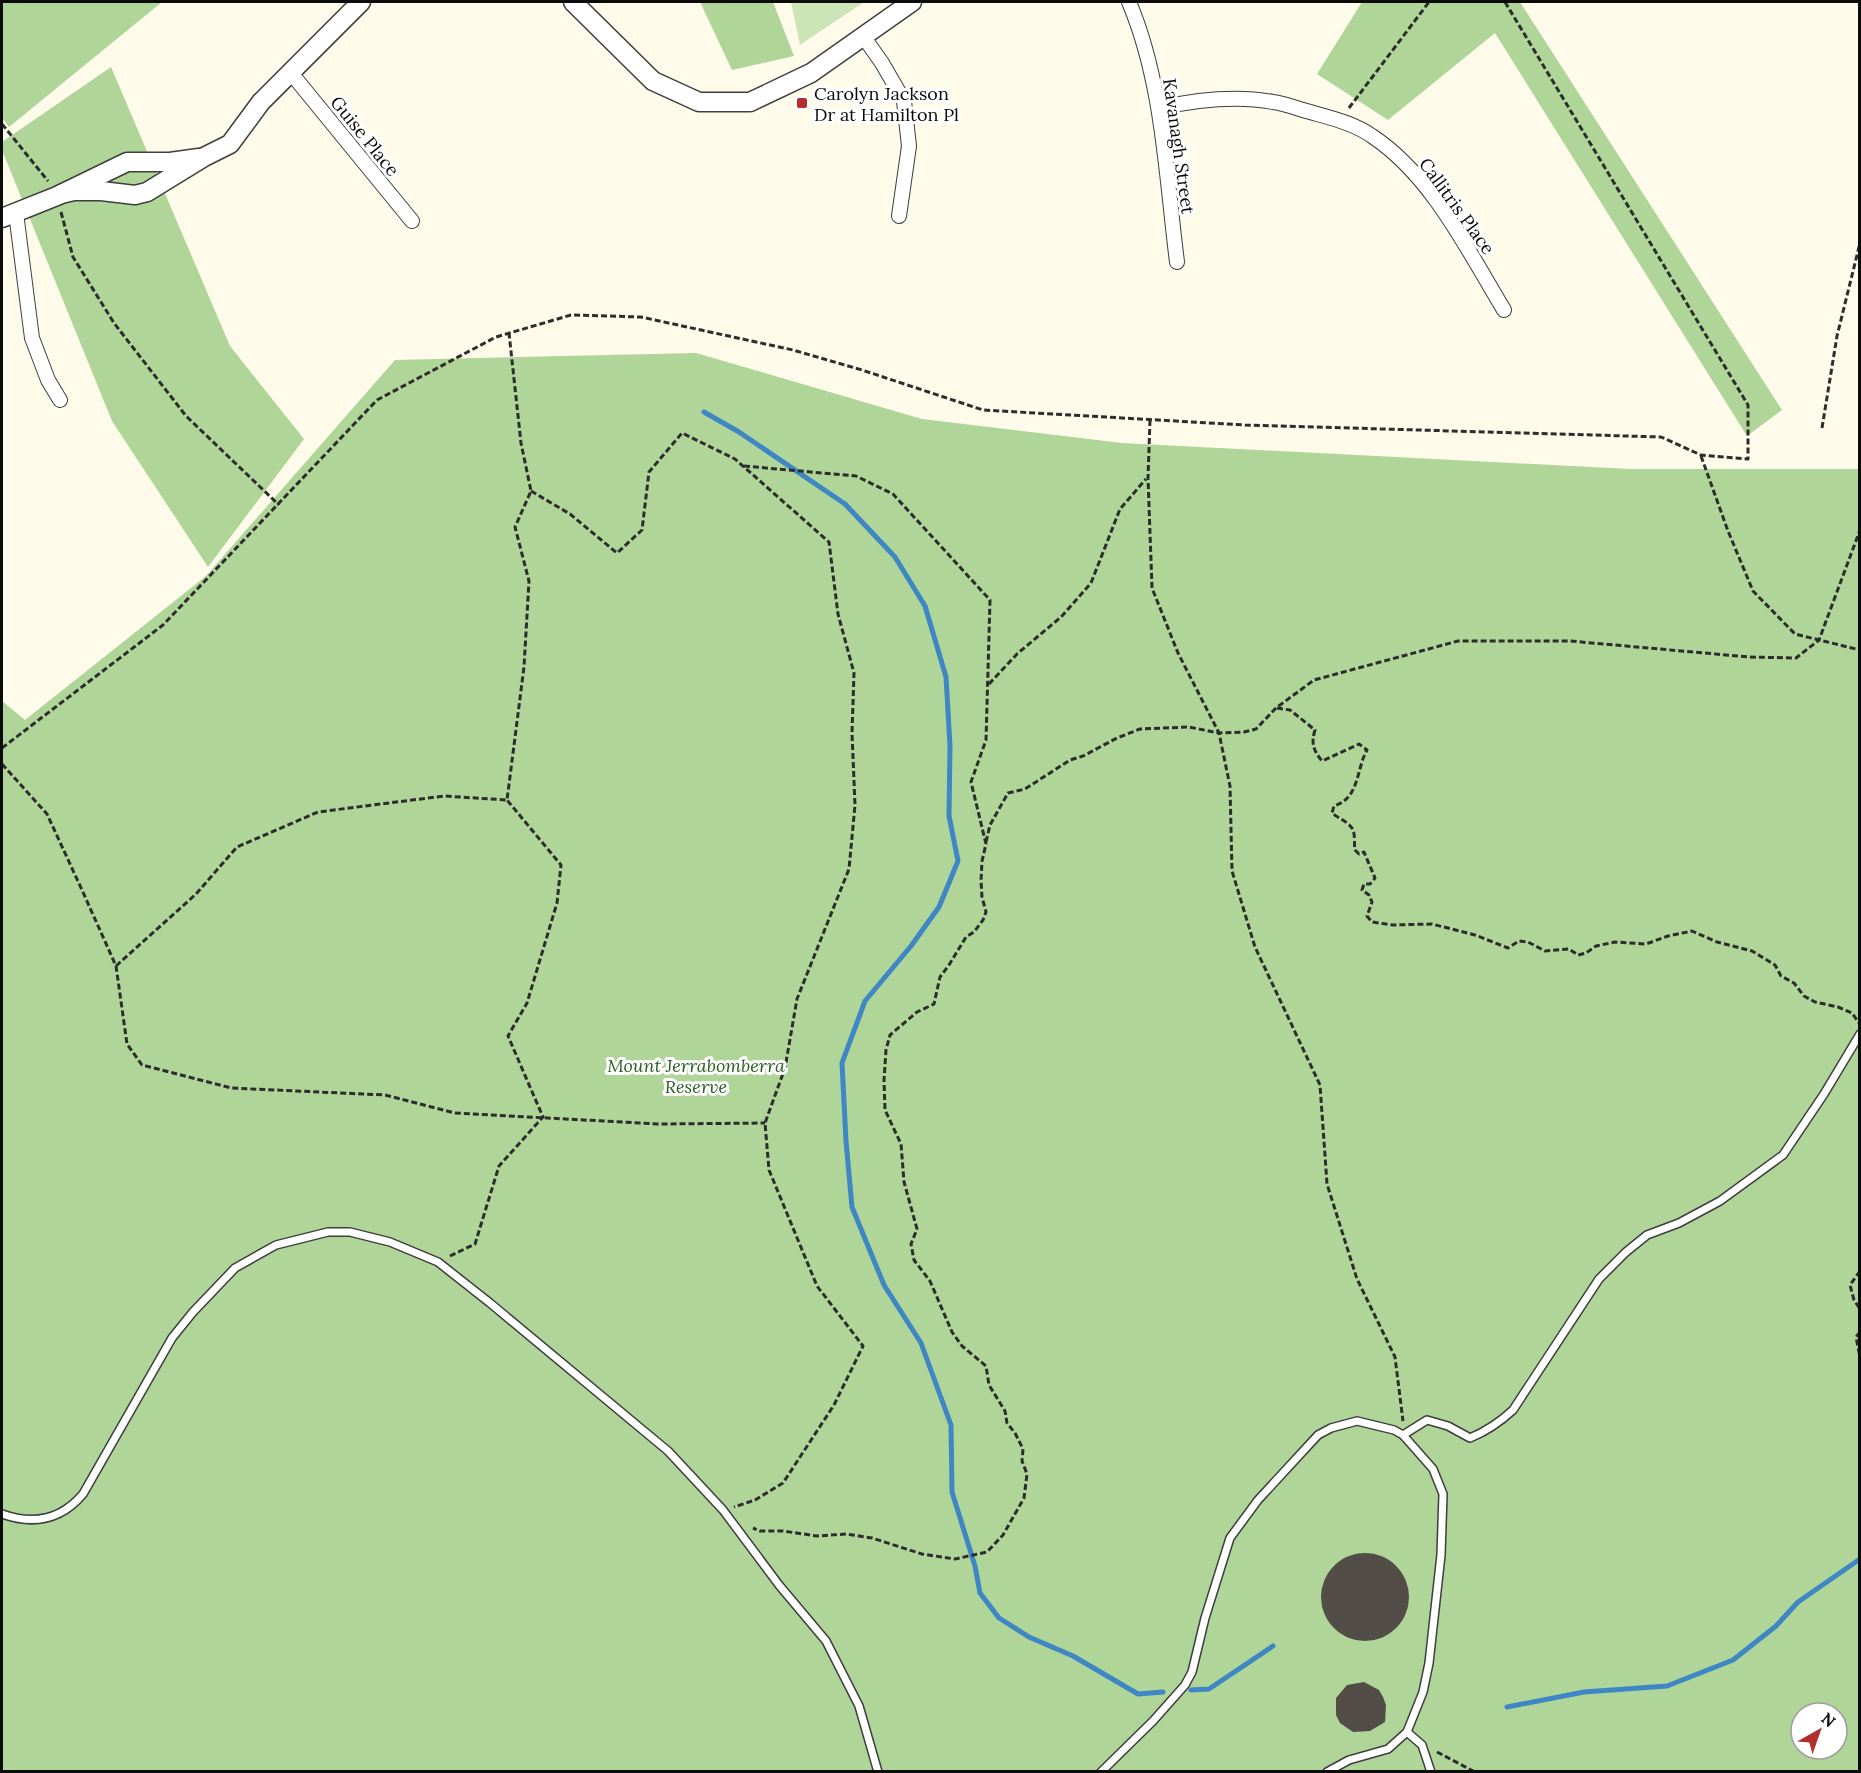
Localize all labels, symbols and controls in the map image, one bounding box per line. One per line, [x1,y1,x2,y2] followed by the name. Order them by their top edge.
[1158,77,1200,215] street label: Kavanagh Street
[814,82,959,126] place label: Carolyn Jackson Dr at Hamilton Pl
[326,91,404,181] street label: Guise Place
[795,96,809,110] marker: Carolyn Jackson Dr at Hamilton Pl
[1414,153,1500,259] street label: Callitris Place
[607,1054,785,1098] park label: Mount Jerrabomberra Reserve
[1789,1701,1849,1761] north arrow
[1817,1708,1840,1731] text: N

